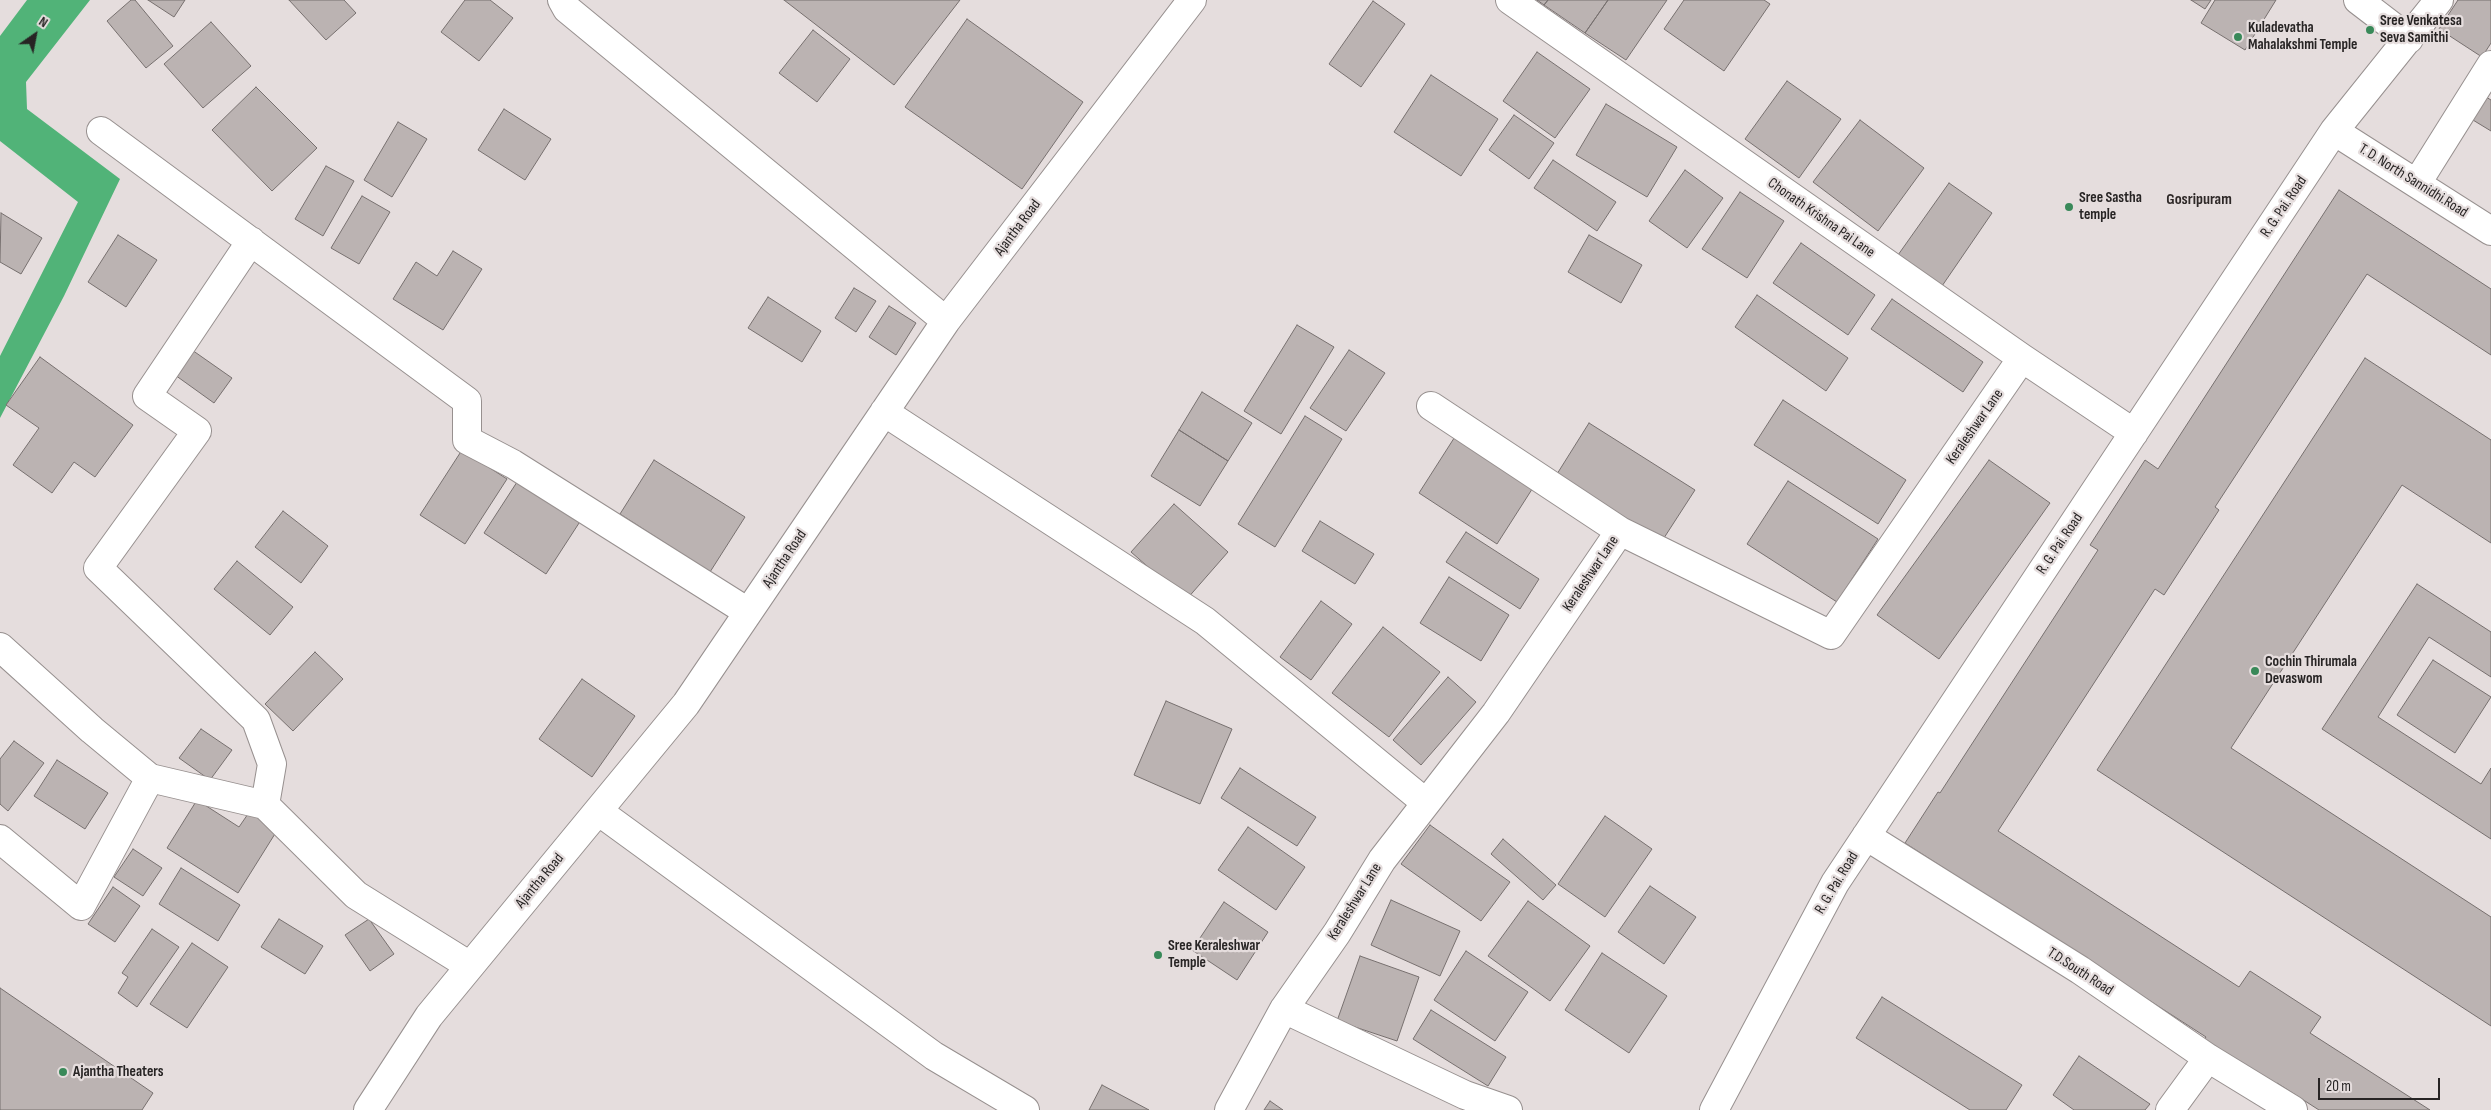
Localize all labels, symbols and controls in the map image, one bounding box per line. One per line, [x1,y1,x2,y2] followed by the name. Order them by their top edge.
[10,10,60,60] north arrow
[2380,12,2462,47] place label: Sree Venkatesa Seva Samithi
[36,13,51,31] text: N
[2248,19,2357,54] place label: Kuladevatha Mahalakshmi Temple
[2364,24,2376,36] marker: Sree Venkatesa Seva Samithi
[2232,31,2244,43] marker: Kuladevatha Mahalakshmi Temple
[2355,140,2471,222] street label: T. D. North Sannidhi.Road
[2257,173,2311,241] street label: R. G. Pai. Road
[1764,174,1878,262] street label: Chonath Krishna Pai Lane
[2079,189,2142,224] place label: Sree Sastha temple
[2166,190,2232,210] district label: Gosripuram
[991,196,1045,260] street label: Ajantha Road
[2063,201,2075,213] marker: Sree Sastha temple
[1943,386,2007,468] street label: Keraleshwar Lane
[2033,510,2087,578] street label: R. G. Pai. Road
[759,527,811,591] street label: Ajantha Road
[1559,533,1623,615] street label: Keraleshwar Lane
[2265,653,2357,688] place label: Cochin Thirumala Devaswom
[2249,665,2261,677] marker: Cochin Thirumala Devaswom
[1811,848,1863,918] street label: R. G. Pai. Road
[512,850,568,912] street label: Ajantha Road
[1324,860,1386,944] street label: Keraleshwar Lane
[1168,937,1260,972] place label: Sree Keraleshwar Temple
[2044,944,2116,1000] street label: T.D.South Road
[1152,949,1164,961] marker: Sree Keraleshwar Temple
[73,1063,164,1081] place label: Ajantha Theaters
[57,1066,69,1078] marker: Ajantha Theaters
[2321,1068,2444,1100] scale bar
[2326,1077,2351,1096] text: 20 m

